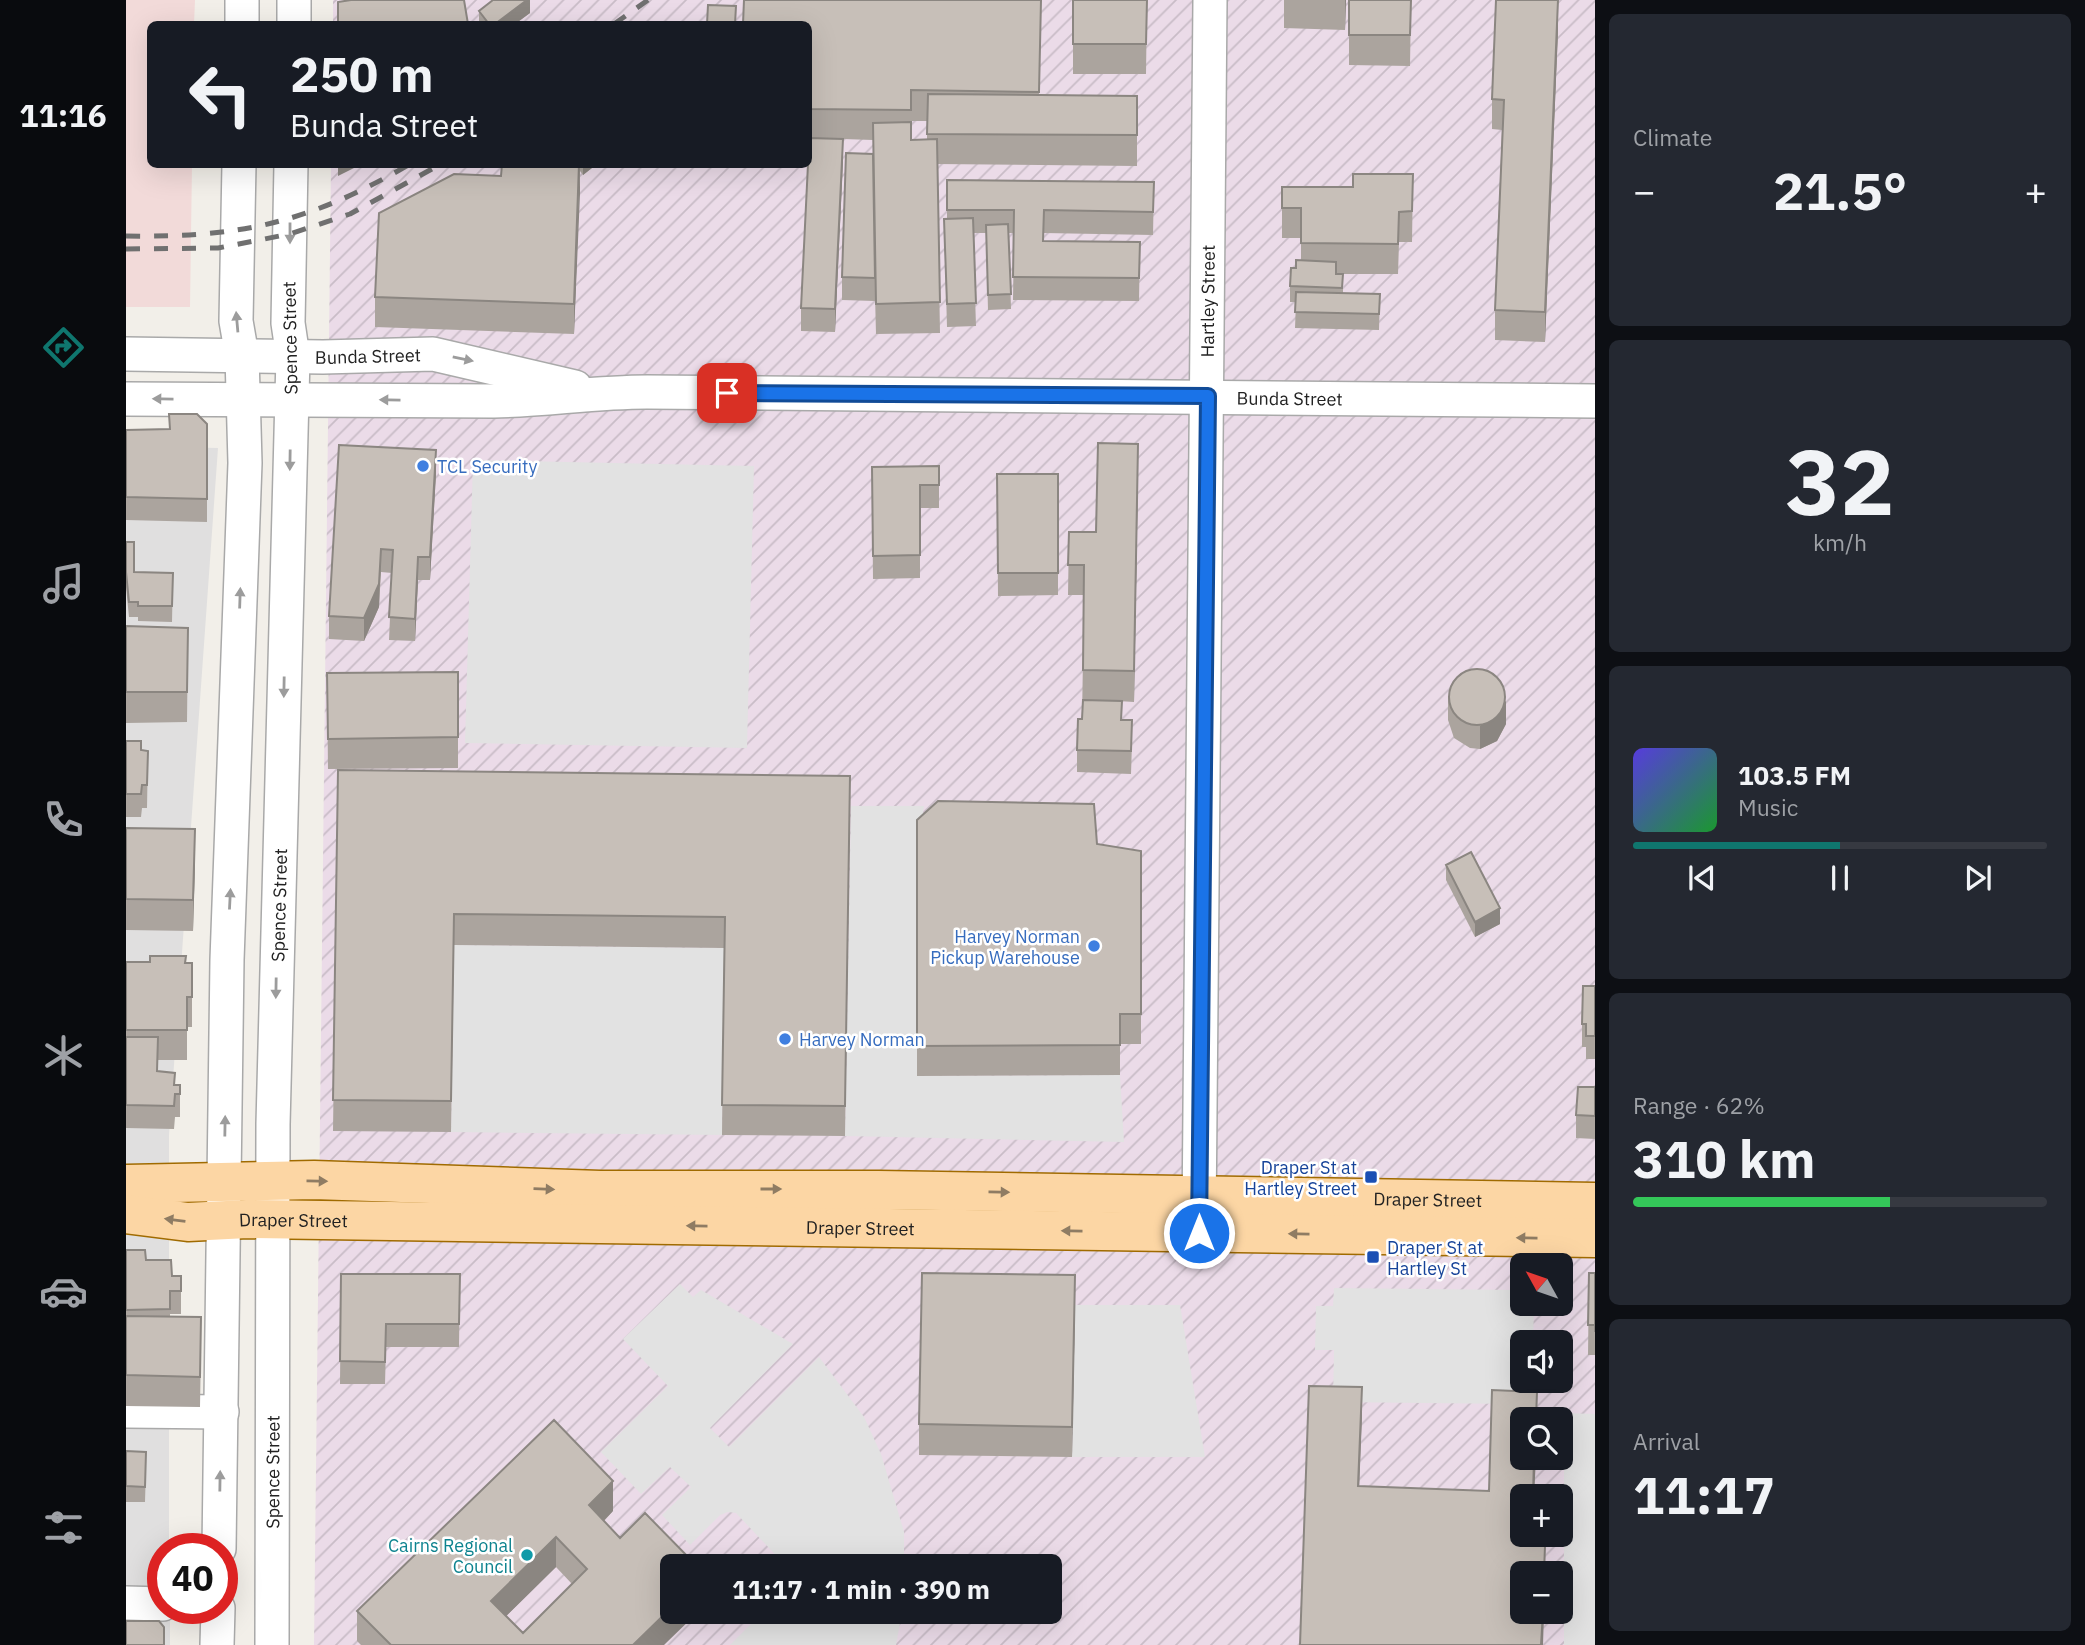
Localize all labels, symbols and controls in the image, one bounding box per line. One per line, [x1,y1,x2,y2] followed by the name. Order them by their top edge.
[290,42,434,105] text: 250 m
[175,49,266,140] icon: left
[19,94,107,136] text: 11:16
[290,104,478,146] text: Bunda Street
[1633,122,1712,152] text: Climate
[1773,157,1907,224] text: 21.5°
[1633,166,1656,215] text: −
[2024,166,2047,215] text: +
[284,222,296,244] one-way arrow
[1195,245,1219,358] street label: Hartley Street
[278,281,302,395] street label: Spence Street
[231,311,242,333] one-way arrow
[39,323,88,372] icon: directions
[315,343,421,369] street label: Bunda Street
[452,354,474,365] one-way arrow
[697,363,757,423] pin
[708,374,746,412] icon: arrive
[1237,386,1343,410] street label: Bunda Street
[152,394,174,405] one-way arrow
[379,394,401,406] one-way arrow
[1785,422,1895,540] text: 32
[284,449,295,471] one-way arrow
[437,455,537,478] place label: TCL Security
[415,458,431,474] marker: TCL Security
[1813,527,1867,557] text: km/h
[39,559,88,608] icon: music
[234,587,245,609] one-way arrow
[278,676,289,698] one-way arrow
[1738,758,1851,792] text: 103.5 FM
[1738,792,1798,822] text: Music
[39,795,88,844] icon: phone
[266,848,292,962] street label: Spence Street
[1683,859,1721,897] icon: previous
[1821,859,1859,897] icon: pause
[1959,859,1997,897] icon: next
[224,888,235,910] one-way arrow
[930,925,1080,969] place label: Harvey Norman Pickup Warehouse
[1086,938,1102,954] marker: Harvey Norman Pickup Warehouse
[270,977,282,999] one-way arrow
[799,1028,925,1051] place label: Harvey Norman
[39,1031,88,1080] icon: climate
[777,1031,793,1047] marker: Harvey Norman
[1633,1090,1765,1120] text: Range · 62%
[219,1115,231,1137] one-way arrow
[1633,1125,1815,1192] text: 310 km
[1244,1156,1357,1200] place label: Draper St at Hartley Street
[1363,1169,1379,1185] marker: Draper St at Hartley Street
[306,1175,328,1186] one-way arrow
[533,1183,555,1194] one-way arrow
[761,1184,783,1195] one-way arrow
[988,1186,1010,1198] one-way arrow
[1373,1187,1482,1212] street label: Draper Street
[1162,1196,1236,1270] position arrow
[238,1207,348,1232] street label: Draper Street
[164,1214,186,1225] one-way arrow
[806,1215,915,1240] street label: Draper Street
[686,1220,708,1231] one-way arrow
[1061,1225,1083,1237] one-way arrow
[1288,1228,1310,1240] one-way arrow
[1516,1232,1538,1243] one-way arrow
[1387,1236,1483,1280] place label: Draper St at Hartley St
[1365,1249,1381,1265] marker: Draper St at Hartley St
[1510,1253,1573,1316] north arrow
[1510,1253,1573,1624] map controls
[39,1267,88,1316] icon: car
[1510,1330,1573,1393] button: sound
[1510,1407,1573,1470] button: search
[261,1415,284,1529] street label: Spence Street
[1633,1426,1700,1456] text: Arrival
[1633,1461,1775,1528] text: 11:17
[215,1469,226,1491] one-way arrow
[1510,1484,1573,1547] button: +
[39,1503,88,1552] icon: filters
[147,1533,238,1624] speed limit sign: 40
[388,1534,513,1578] place label: Cairns Regional Council
[519,1547,535,1563] marker: Cairns Regional Council
[1510,1561,1573,1624] button: −
[732,1572,990,1606] text: 11:17 · 1 min · 390 m

